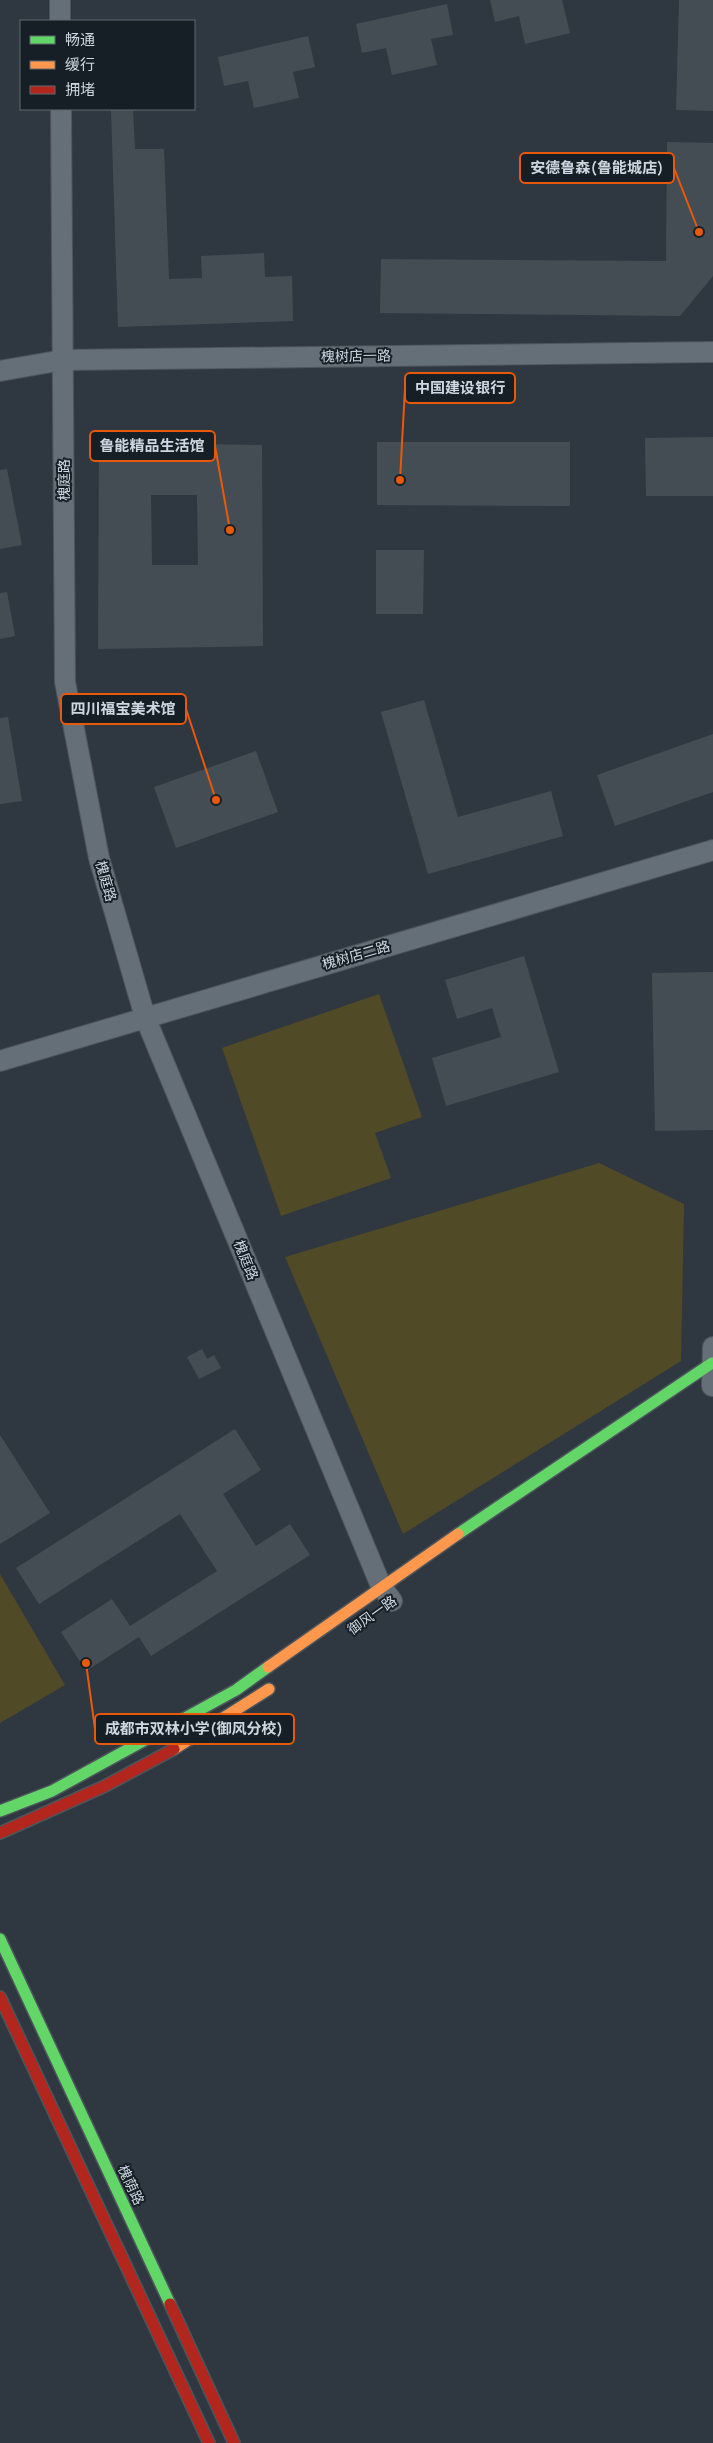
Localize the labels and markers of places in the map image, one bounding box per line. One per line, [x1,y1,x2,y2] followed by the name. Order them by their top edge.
[520,153,674,183] callout: 安德鲁森(鲁能城店)
[405,373,515,403] callout: 中国建设银行
[90,431,215,461] callout: 鲁能精品生活馆
[61,694,186,724] callout: 四川福宝美术馆
[95,1714,294,1744] callout: 成都市双林小学(御风分校)

